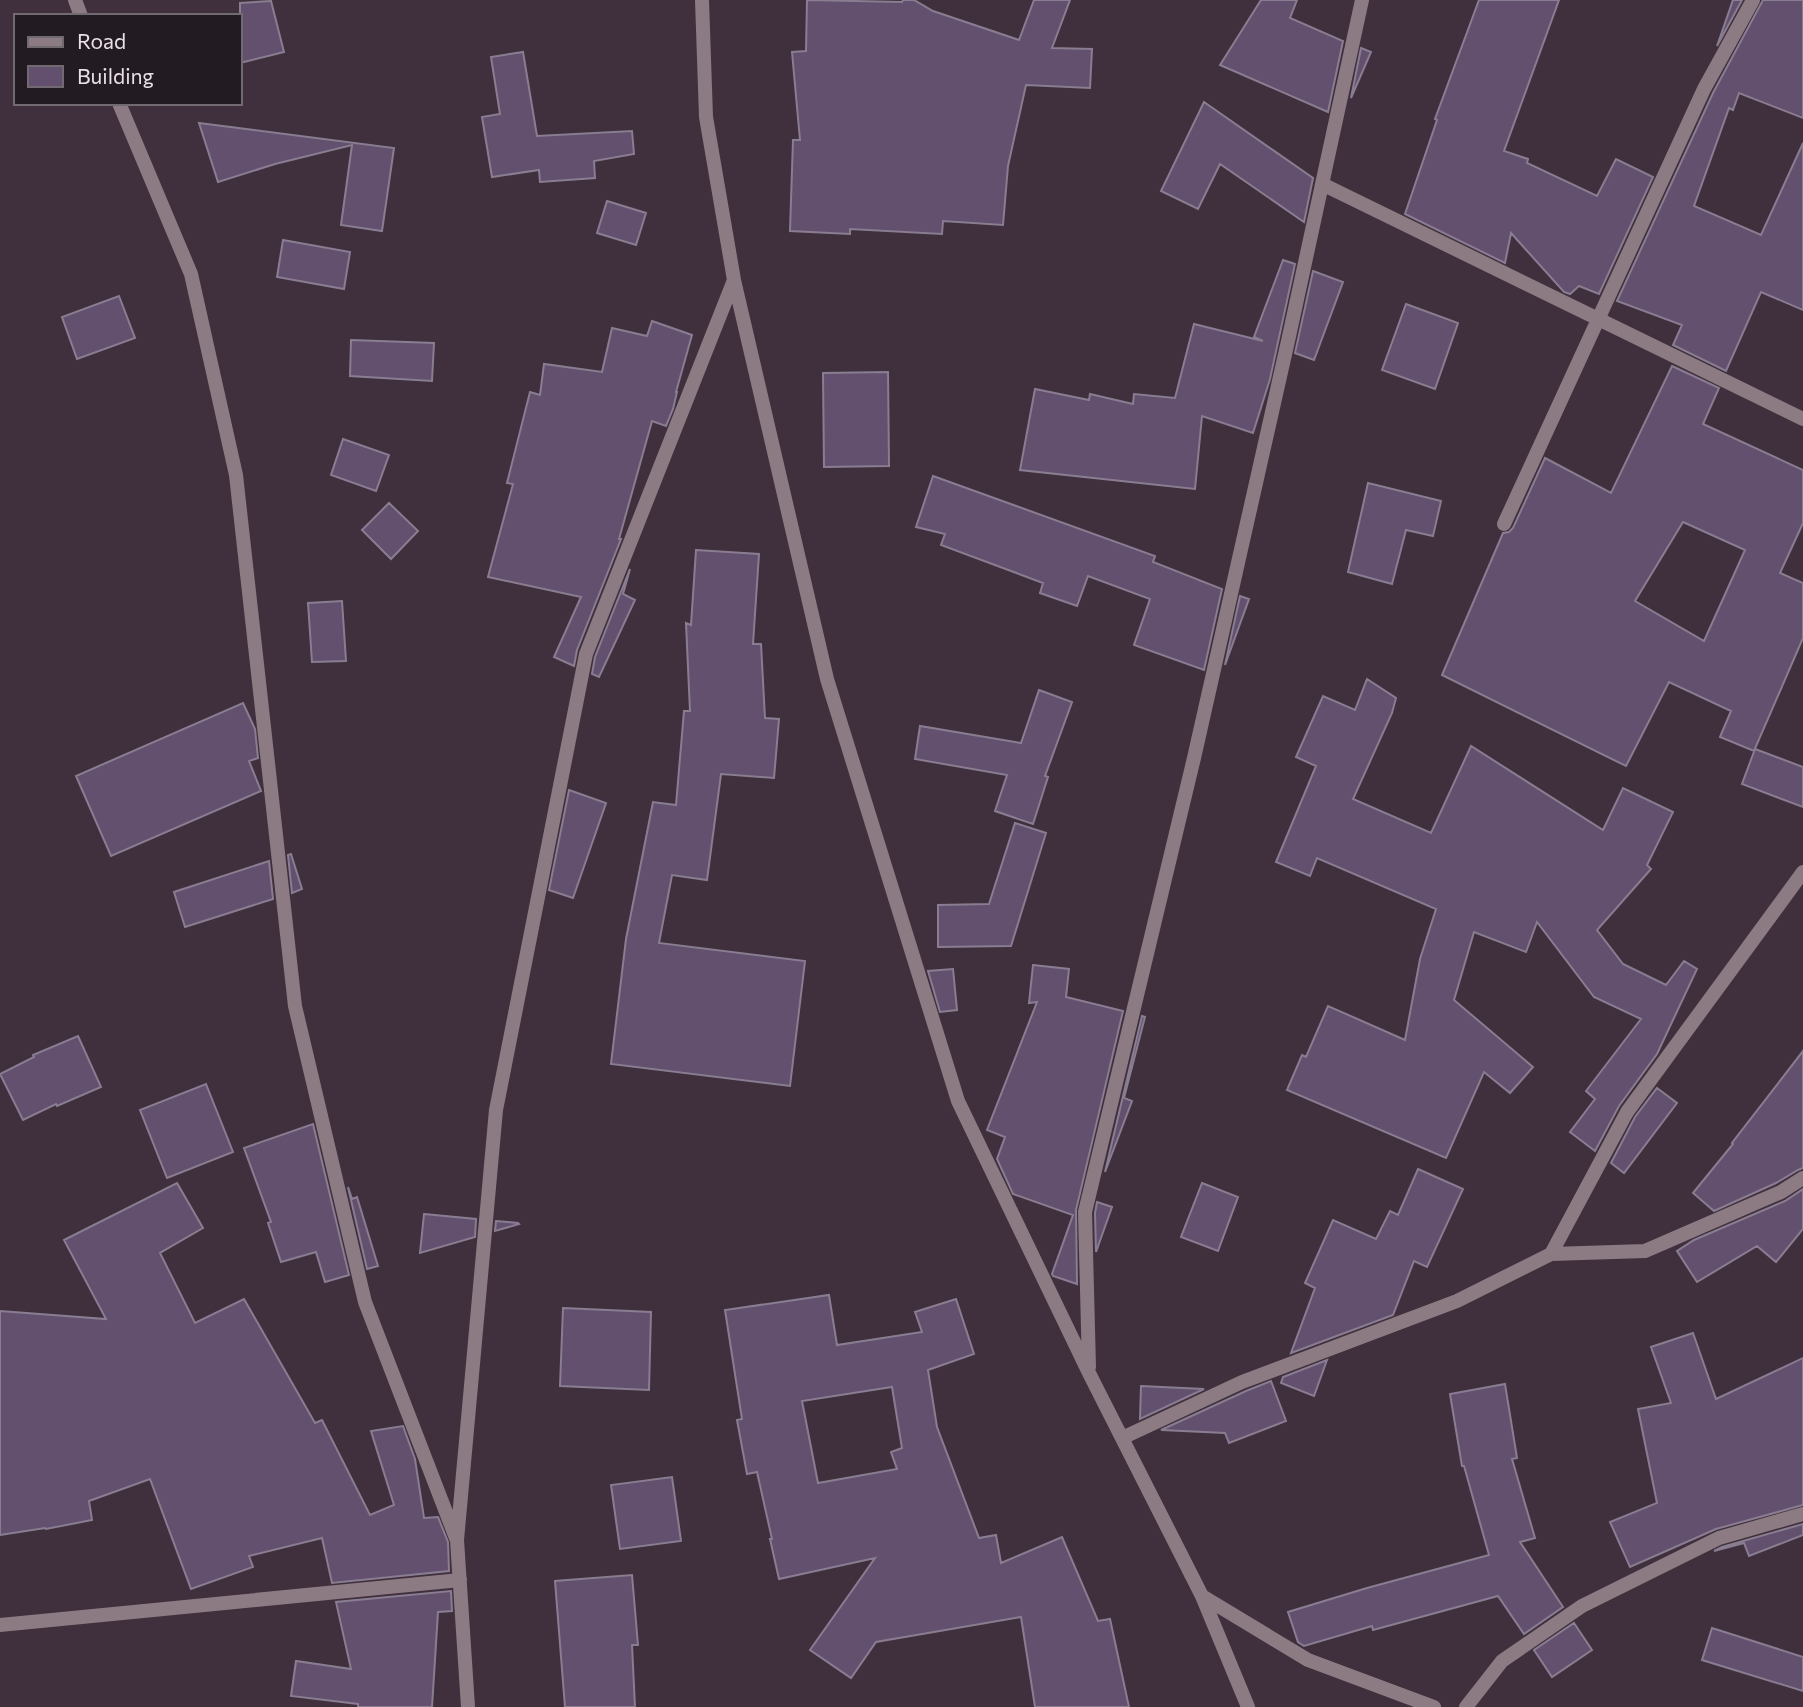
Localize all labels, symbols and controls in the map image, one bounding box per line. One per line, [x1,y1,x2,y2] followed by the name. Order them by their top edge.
[14,14,242,105] legend
[77,28,126,53] text: Road
[77,63,154,88] text: Building

